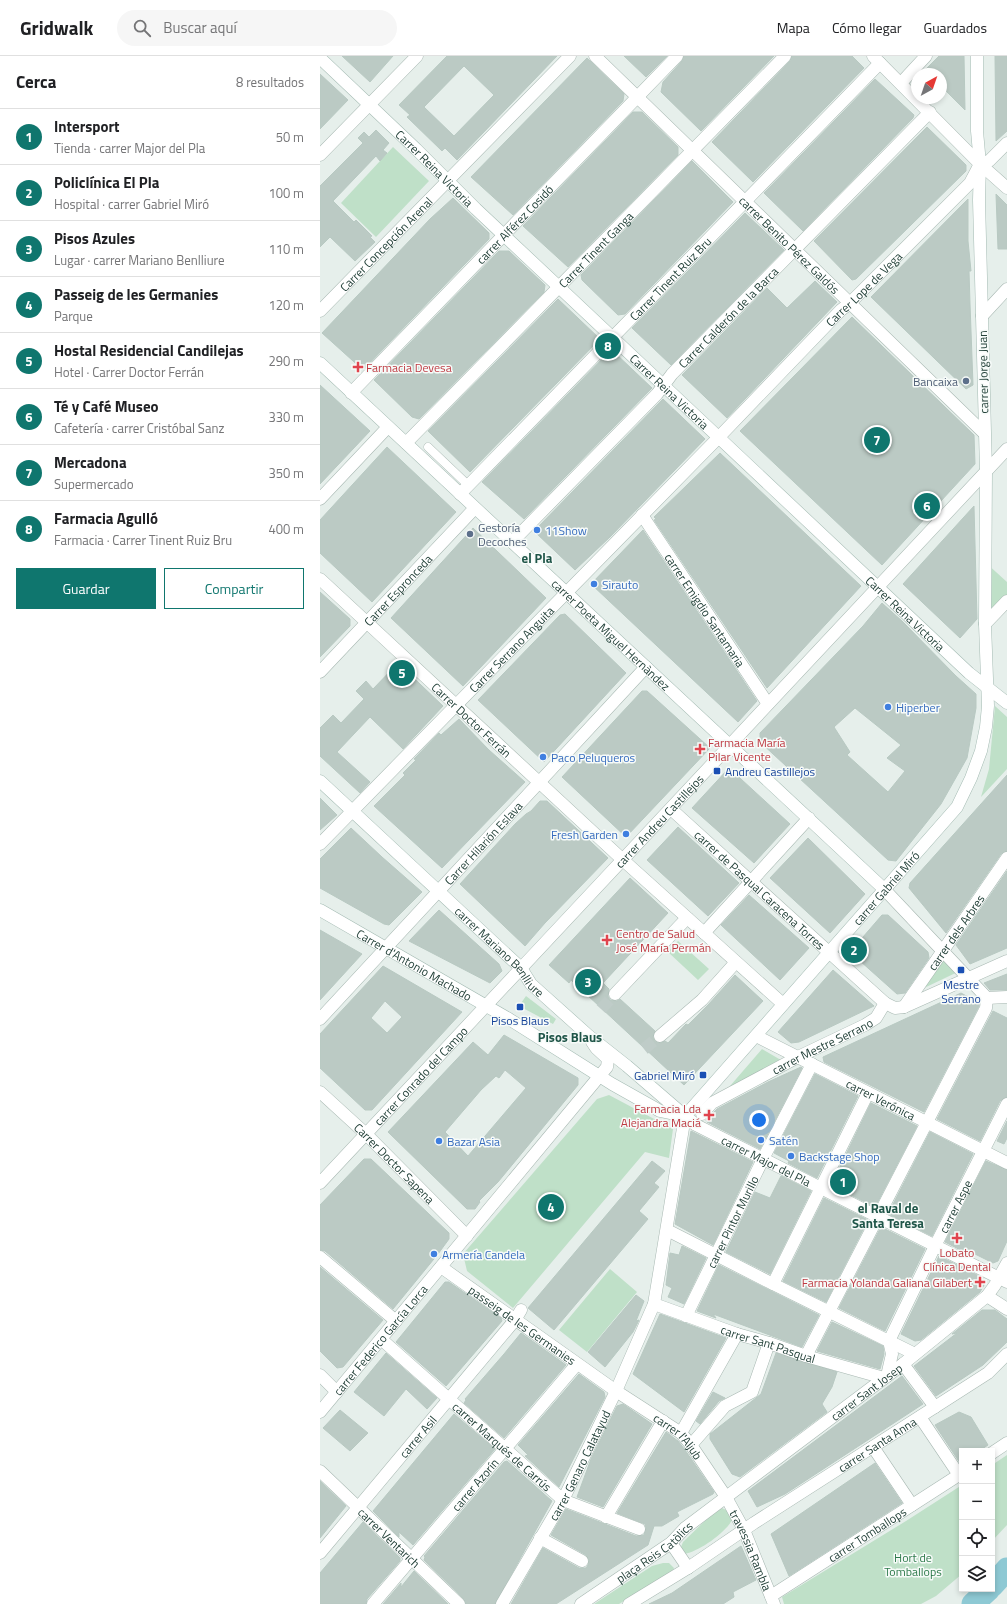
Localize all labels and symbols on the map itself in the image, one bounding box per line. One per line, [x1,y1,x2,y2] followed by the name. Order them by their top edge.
[911,68,947,104] north arrow
[392,125,478,211] street label: Carrer Reina Victoria
[471,180,557,268] street label: carrer Alférez Cosidó
[735,191,845,298] street label: carrer Benito Pérez Galdós
[335,192,437,296] street label: Carrer Concepción Arenal
[554,207,638,292] street label: Carrer Tinent Ganga
[625,232,716,325] street label: Carrer Tinent Ruiz Bru
[821,247,906,331] street label: Carrer Lope de Vega
[673,262,782,372] street label: Carrer Calderón de la Barca
[973,330,993,414] street label: carrer Jorge Juan
[595,331,621,361] pin: 8
[626,349,714,433] street label: Carrer Reina Victoria
[366,358,452,377] place label: Farmacia Devesa
[353,362,363,372] marker: Farmacia Devesa
[913,372,958,391] place label: Bancaixa
[961,376,971,386] marker: Bancaixa
[864,425,890,455] pin: 7
[914,491,940,521] pin: 6
[478,518,527,551] place label: Gestoría Decoches
[545,521,587,540] place label: 11Show
[532,525,542,535] marker: 11Show
[465,529,475,539] marker: Gestoría Decoches
[522,548,553,568] district label: el Pla
[660,549,750,671] street label: carrer Emigdio Santamaria
[359,550,436,630] street label: Carrer Espronceda
[862,571,950,655] street label: Carrer Reina Victoria
[547,574,675,695] street label: carrer Poeta Miguel Hernàndez
[602,575,638,594] place label: Sirauto
[589,579,599,589] marker: Sirauto
[464,601,558,697] street label: Carrer Serrano Anguita
[389,658,415,688] pin: 5
[427,678,516,762] street label: Carrer Doctor Ferrán
[896,698,940,717] place label: Hiperber
[883,702,893,712] marker: Hiperber
[708,733,786,766] place label: Farmacia María Pilar Vicente
[695,744,705,754] marker: Farmacia María Pilar Vicente
[551,748,636,767] place label: Paco Peluqueros
[538,752,548,762] marker: Paco Peluqueros
[725,762,816,781] place label: Andreu Castillejos
[712,766,722,776] marker: Andreu Castillejos
[610,769,708,872] street label: carrer Andreu Castillejos
[439,797,527,889] street label: Carrer Hilarión Eslava
[551,825,618,844] place label: Fresh Garden
[690,825,830,954] street label: carrer de Pasqual Caracena Torres
[621,829,631,839] marker: Fresh Garden
[848,846,924,929] street label: carrer Gabriel Miró
[923,890,989,974] street label: carrer dels Arbres
[451,902,549,1001] street label: carrer Mariano Benlliure
[353,924,476,1005] street label: Carrer d'Antonio Machado
[616,924,711,957] place label: Centro de Salud José María Permán
[601,934,613,946] marker: Centro de Salud José María Permán
[841,935,867,965] pin: 2
[956,965,966,975] marker: Mestre Serrano
[575,967,601,997] pin: 3
[941,975,981,1008] place label: Mestre Serrano
[515,1002,525,1012] marker: Pisos Blaus
[491,1011,549,1030] place label: Pisos Blaus
[768,1013,877,1079] street label: carrer Mestre Serrano
[369,1022,472,1130] street label: carrer Conrado del Campo
[538,1027,602,1047] district label: Pisos Blaus
[634,1066,695,1085] place label: Gabriel Miró
[698,1070,708,1080] marker: Gabriel Miró
[843,1074,919,1125] street label: carrer Verónica
[621,1099,701,1132] place label: Farmacia Lda Alejandra Maciá
[704,1110,714,1120] marker: Farmacia Lda Alejandra Maciá
[749,1110,769,1130] your location
[350,1118,439,1208] street label: Carrer Doctor Sapena
[718,1130,814,1191] street label: carrer Major del Pla
[769,1131,798,1150] place label: Satén
[447,1132,500,1151] place label: Bazar Asia
[756,1135,766,1145] marker: Satén
[434,1136,444,1146] marker: Bazar Asia
[799,1147,880,1166] place label: Backstage Shop
[786,1151,796,1161] marker: Backstage Shop
[830,1167,856,1197] pin: 1
[701,1172,763,1271] street label: carrer Pintor Murillo
[934,1176,977,1236] street label: carrer Aspe
[538,1192,564,1222] pin: 4
[852,1198,924,1233] district label: el Raval de Santa Teresa
[951,1232,963,1244] marker: Lobato Clínica Dental
[923,1243,991,1276] place label: Lobato Clínica Dental
[442,1245,525,1264] place label: Armería Candela
[429,1249,439,1259] marker: Armería Candela
[802,1273,973,1292] place label: Farmacia Yolanda Galiana Gilabert
[975,1277,985,1287] marker: Farmacia Yolanda Galiana Gilabert
[328,1280,432,1399] street label: carrer Federico García Lorca
[465,1280,580,1370] street label: passeig de les Germanies
[718,1319,818,1368] street label: carrer Sant Pasqual
[826,1358,906,1425] street label: carrer Sant Josep
[448,1397,557,1496] street label: carrer Marqués de Carrús
[544,1407,615,1524] street label: carrer Genaro Calatayud
[650,1408,708,1463] street label: carrer l'Aljub
[394,1411,441,1462] street label: carrer Asil
[834,1412,920,1477] street label: carrer Santa Anna
[447,1454,503,1515] street label: carrer Azorín
[824,1502,910,1567] street label: carrer Tomballops
[354,1503,425,1572] street label: carrer Ventarich
[725,1506,777,1594] street label: travessia Rambla
[612,1516,697,1587] street label: plaça Reis Catòlics
[884,1548,942,1581] park label: Hort de Tomballops

